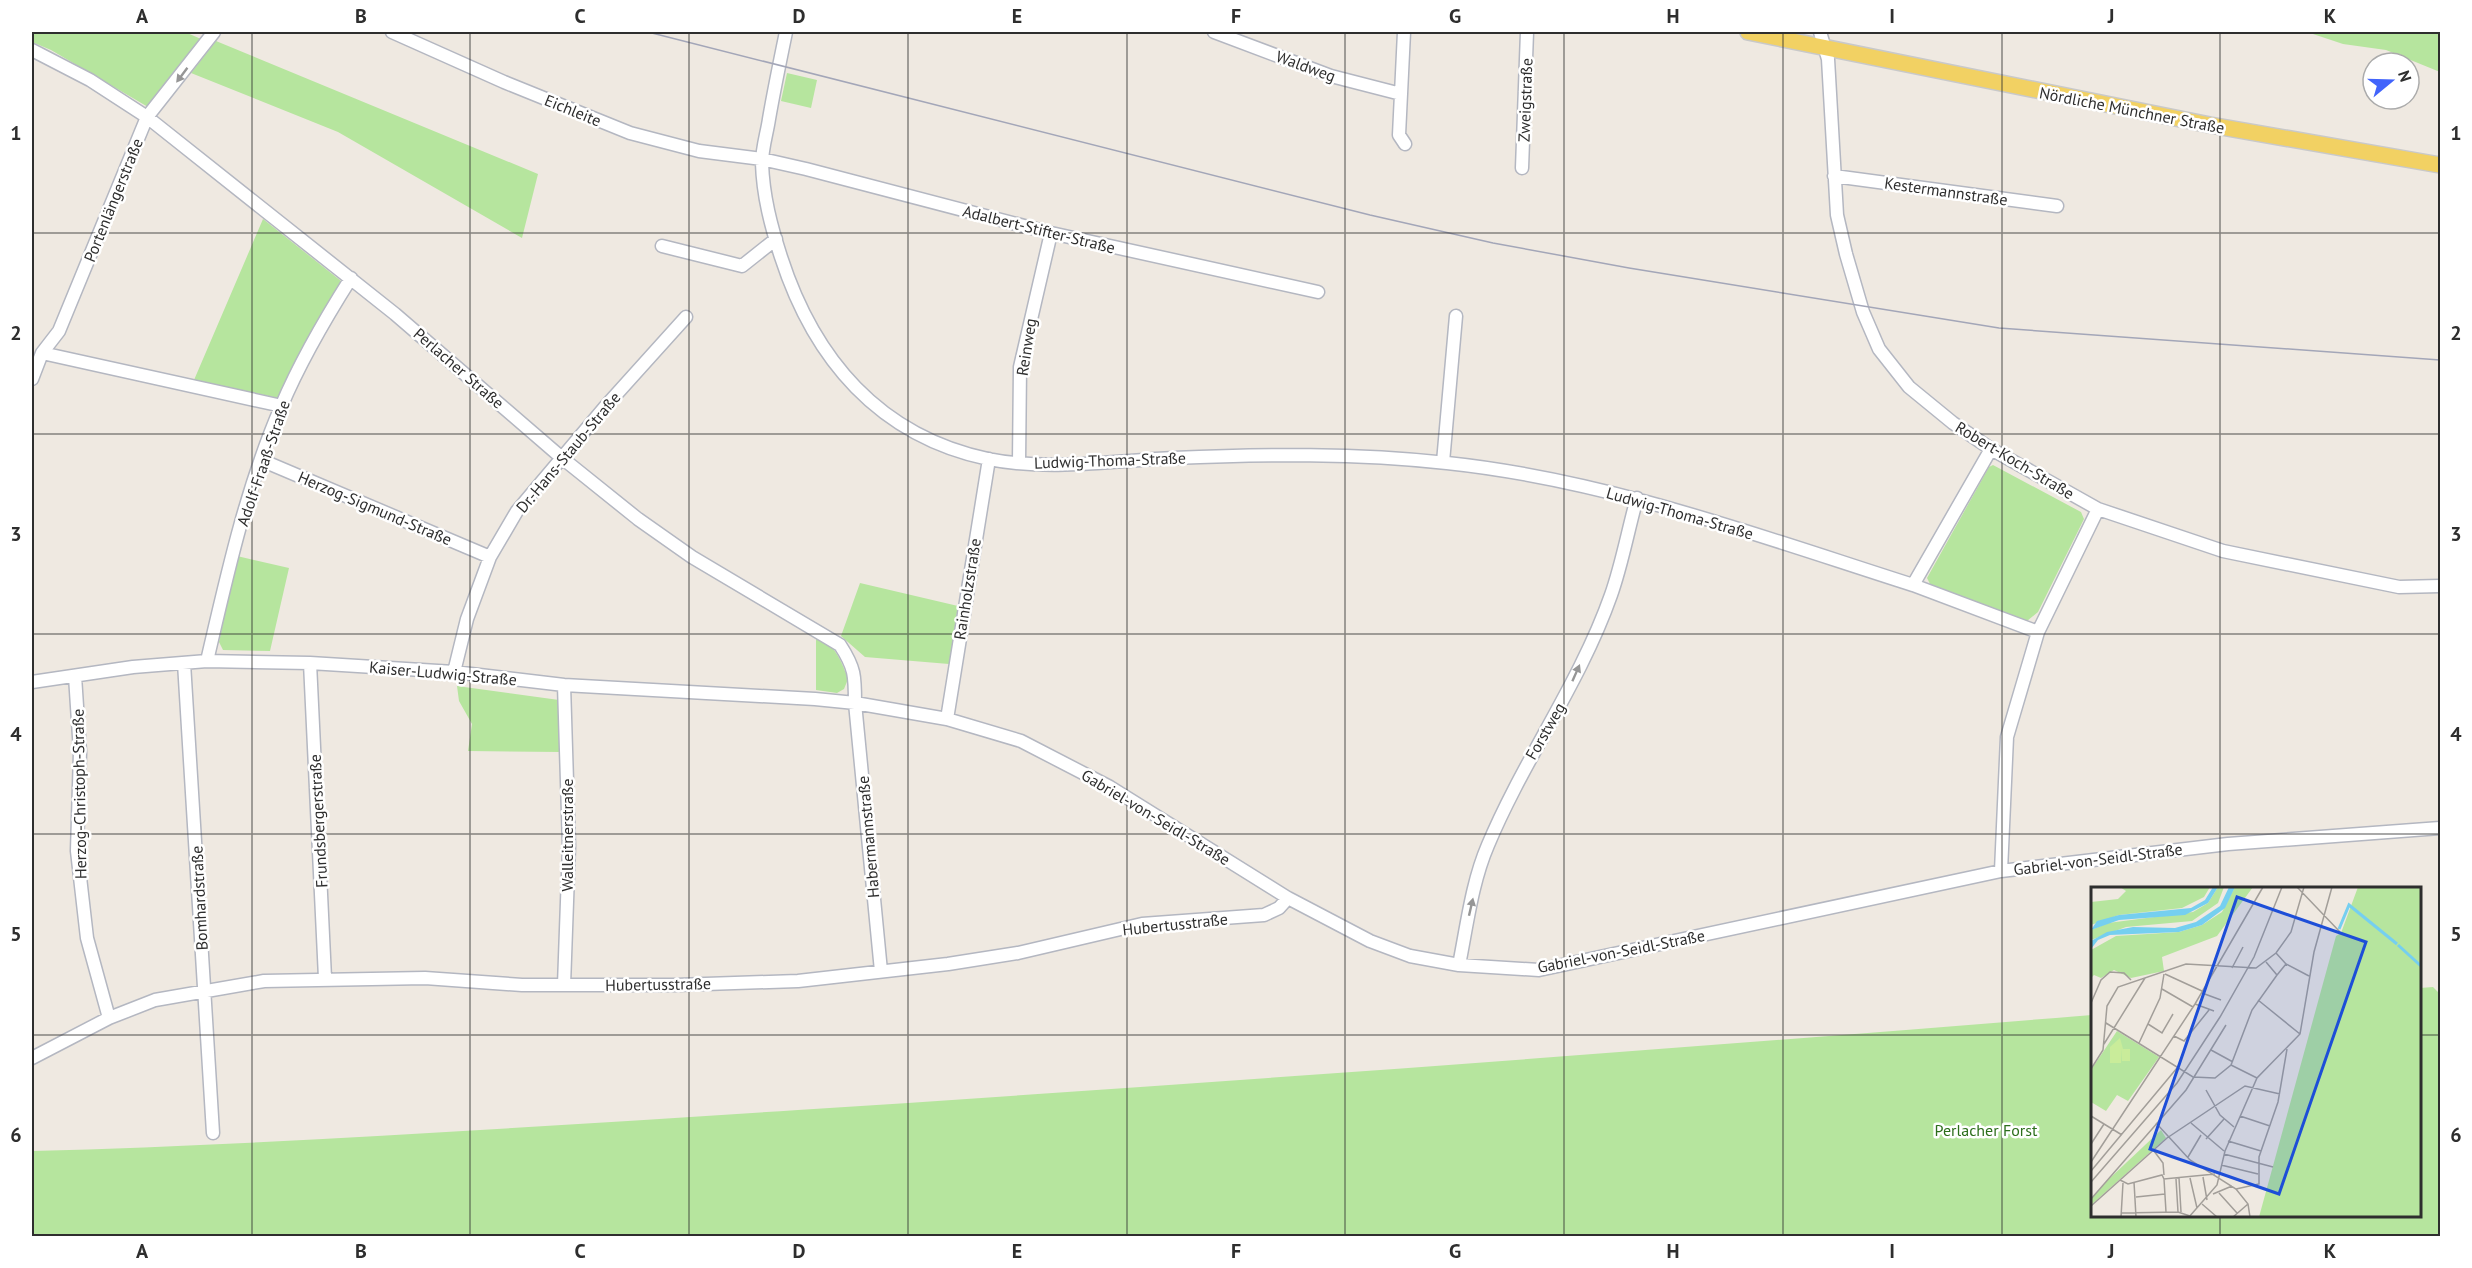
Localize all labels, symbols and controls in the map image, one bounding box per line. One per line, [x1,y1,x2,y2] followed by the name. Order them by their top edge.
[136,3,149,29] text: A
[355,3,367,29] text: B
[574,3,586,29] text: C
[793,3,806,29] text: D
[1012,3,1022,29] text: E
[1231,3,1241,29] text: F
[1449,3,1461,29] text: G
[1666,3,1680,29] text: H
[1889,3,1895,29] text: I
[2107,3,2114,29] text: J
[2324,3,2337,29] text: K
[1273,46,1339,86] street label: Waldweg
[2361,51,2421,111] north arrow
[1514,58,1536,142] street label: Zweigstraße
[175,67,188,83] one-way arrow
[2394,68,2416,84] text: N
[2038,82,2226,138] street label: Nördliche Münchner Straße
[542,90,604,130] street label: Eichleite
[10,120,22,146] text: 1
[2450,120,2462,146] text: 1
[79,135,147,265] street label: Portenlängerstraße
[1883,172,2009,210] street label: Kestermannstraße
[961,200,1117,258] street label: Adalbert-Stifter-Straße
[1012,317,1040,377] street label: Reinweg
[10,320,22,346] text: 2
[2450,320,2462,346] text: 2
[410,323,508,413] street label: Perlacher Straße
[512,387,624,517] street label: Dr.-Hans-Staub-Straße
[232,397,294,529] street label: Adolf-Fraaß-Straße
[1952,417,2078,503] street label: Robert-Koch-Straße
[1034,447,1186,473] street label: Ludwig-Thoma-Straße
[295,467,455,549] street label: Herzog-Sigmund-Straße
[1604,482,1756,544] street label: Ludwig-Thoma-Straße
[10,521,22,547] text: 3
[2450,521,2462,547] text: 3
[949,537,985,641] street label: Rainholzstraße
[368,657,518,689] street label: Kaiser-Ludwig-Straße
[1571,664,1581,682] one-way arrow
[1521,699,1569,763] street label: Forstweg
[68,709,90,879] street label: Herzog-Christoph-Straße
[10,721,22,747] text: 4
[2450,721,2462,747] text: 4
[305,754,331,888] street label: Frundsbergerstraße
[1078,765,1234,869] street label: Gabriel-von-Seidl-Straße
[853,775,883,899] street label: Habermannstraße
[557,778,577,892] street label: Walleitnerstraße
[2012,839,2184,879] street label: Gabriel-von-Seidl-Straße
[186,845,212,951] street label: Bomhardstraße
[2091,887,2421,1217] inset map
[1466,898,1476,917] one-way arrow
[1121,909,1229,939] street label: Hubertusstraße
[10,921,22,947] text: 5
[2450,921,2462,947] text: 5
[1536,925,1706,977] street label: Gabriel-von-Seidl-Straße
[605,973,711,995] street label: Hubertusstraße
[1935,1120,2038,1140] park label: Perlacher Forst
[10,1122,22,1148] text: 6
[2450,1122,2462,1148] text: 6
[136,1238,149,1264] text: A
[355,1238,367,1264] text: B
[574,1238,586,1264] text: C
[793,1238,806,1264] text: D
[1012,1238,1022,1264] text: E
[1231,1238,1241,1264] text: F
[1449,1238,1461,1264] text: G
[1666,1238,1680,1264] text: H
[1889,1238,1895,1264] text: I
[2107,1238,2114,1264] text: J
[2324,1238,2337,1264] text: K

